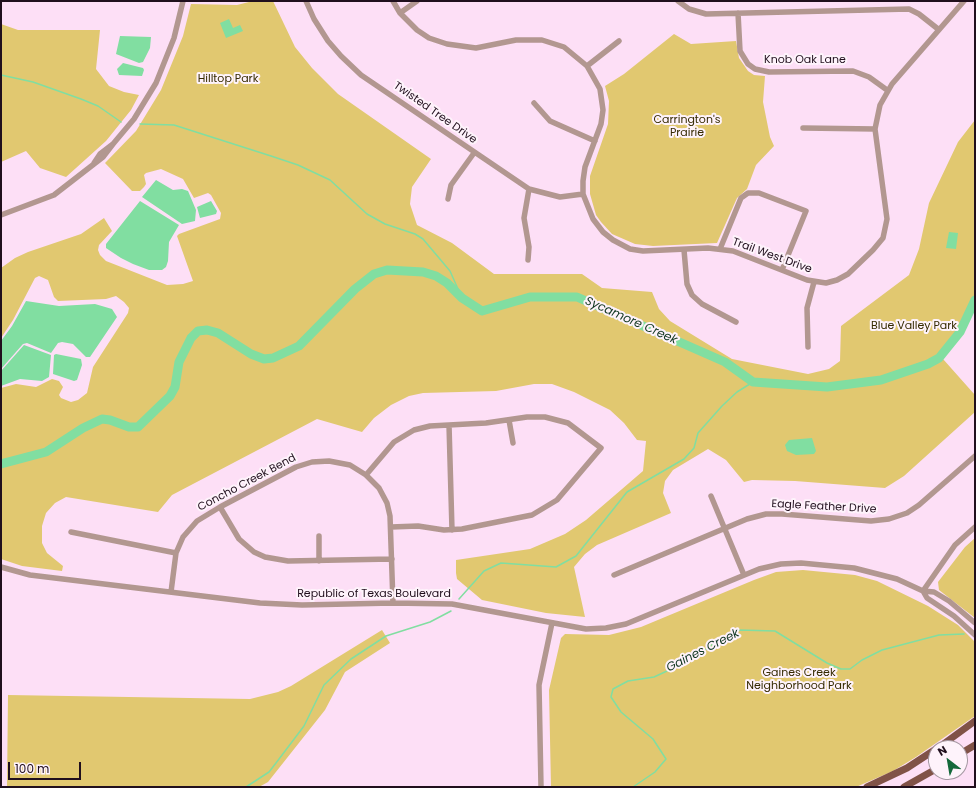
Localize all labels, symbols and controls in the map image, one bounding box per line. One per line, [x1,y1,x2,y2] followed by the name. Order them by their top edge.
[764,53,846,67] street label: Knob Oak Lane
[198,72,258,86] park label: Hilltop Park
[391,79,479,147] street label: Twisted Tree Drive
[654,113,720,139] park label: Carrington's Prairie
[730,235,814,277] street label: Trail West Drive
[583,294,679,348] water label: Sycamore Creek
[871,319,957,333] park label: Blue Valley Park
[196,452,298,514] street label: Concho Creek Bend
[771,498,877,516] street label: Eagle Feather Drive
[297,587,451,601] street label: Republic of Texas Boulevard
[664,626,742,676] water label: Gaines Creek
[746,666,852,692] park label: Gaines Creek Neighborhood Park
[928,740,968,780] north arrow
[935,742,950,760] text: N
[10,754,83,780] scale bar
[15,760,49,777] text: 100 m

